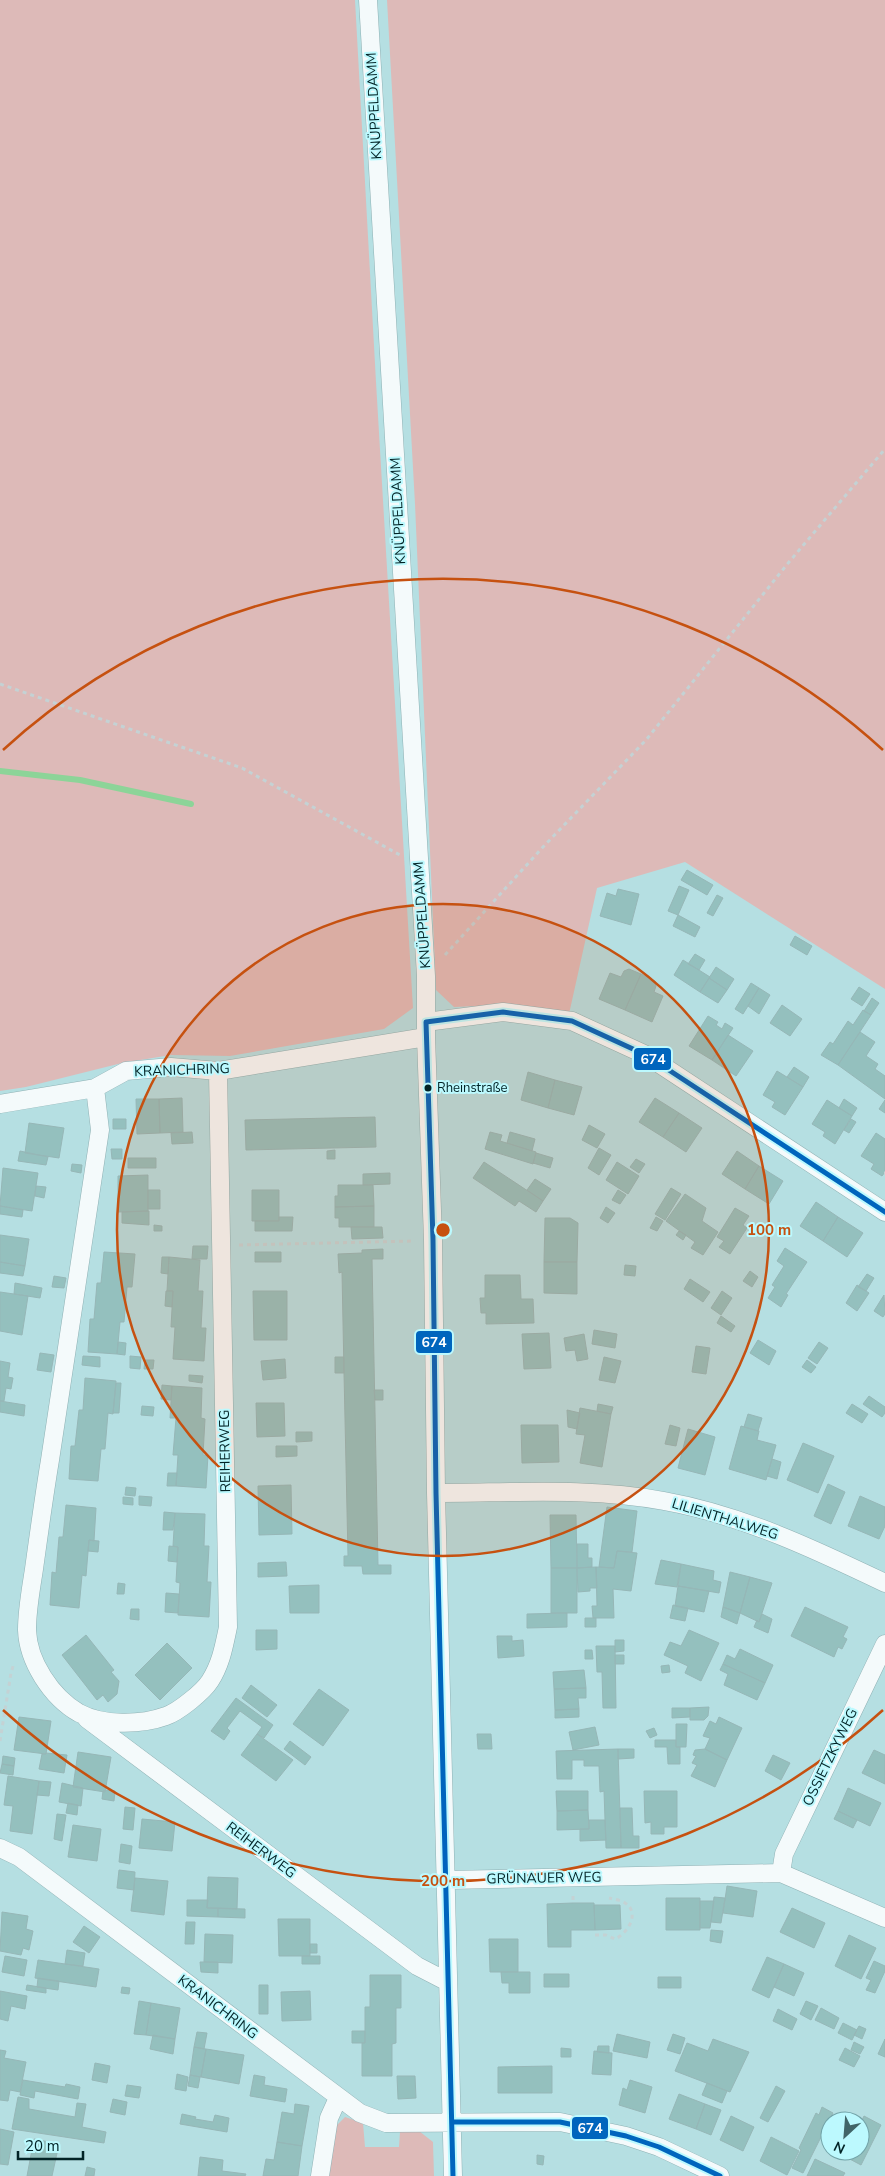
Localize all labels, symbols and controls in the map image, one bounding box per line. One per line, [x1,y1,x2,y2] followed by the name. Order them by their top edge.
[362,52,386,160] street label: KNÜPPELDAMM
[386,457,410,565] street label: KNÜPPELDAMM
[409,861,435,969] street label: KNÜPPELDAMM
[633,1047,672,1071] line badge: 674
[640,1050,666,1069] text: 674
[134,1059,230,1081] street label: KRANICHRING
[437,1079,508,1097] place label: Rheinstraße
[423,1083,433,1093] marker: Rheinstraße
[747,1220,791,1240] text: 100 m
[434,1221,452,1239] centre of rings
[415,1330,453,1354] line badge: 674
[421,1333,447,1352] text: 674
[215,1409,235,1493] street label: REIHERWEG
[670,1494,780,1544] street label: LILIENTHALWEG
[798,1705,862,1809] street label: OSSIETZKYWEG
[222,1817,300,1883] street label: REIHERWEG
[486,1867,602,1889] street label: GRÜNAUER WEG
[421,1871,465,1891] text: 200 m
[174,1971,262,2043] street label: KRANICHRING
[820,2111,870,2161] north arrow
[571,2116,609,2140] line badge: 674
[577,2119,603,2138] text: 674
[18,2128,82,2160] scale bar
[25,2136,60,2156] text: 20 m
[831,2136,848,2158] text: N

